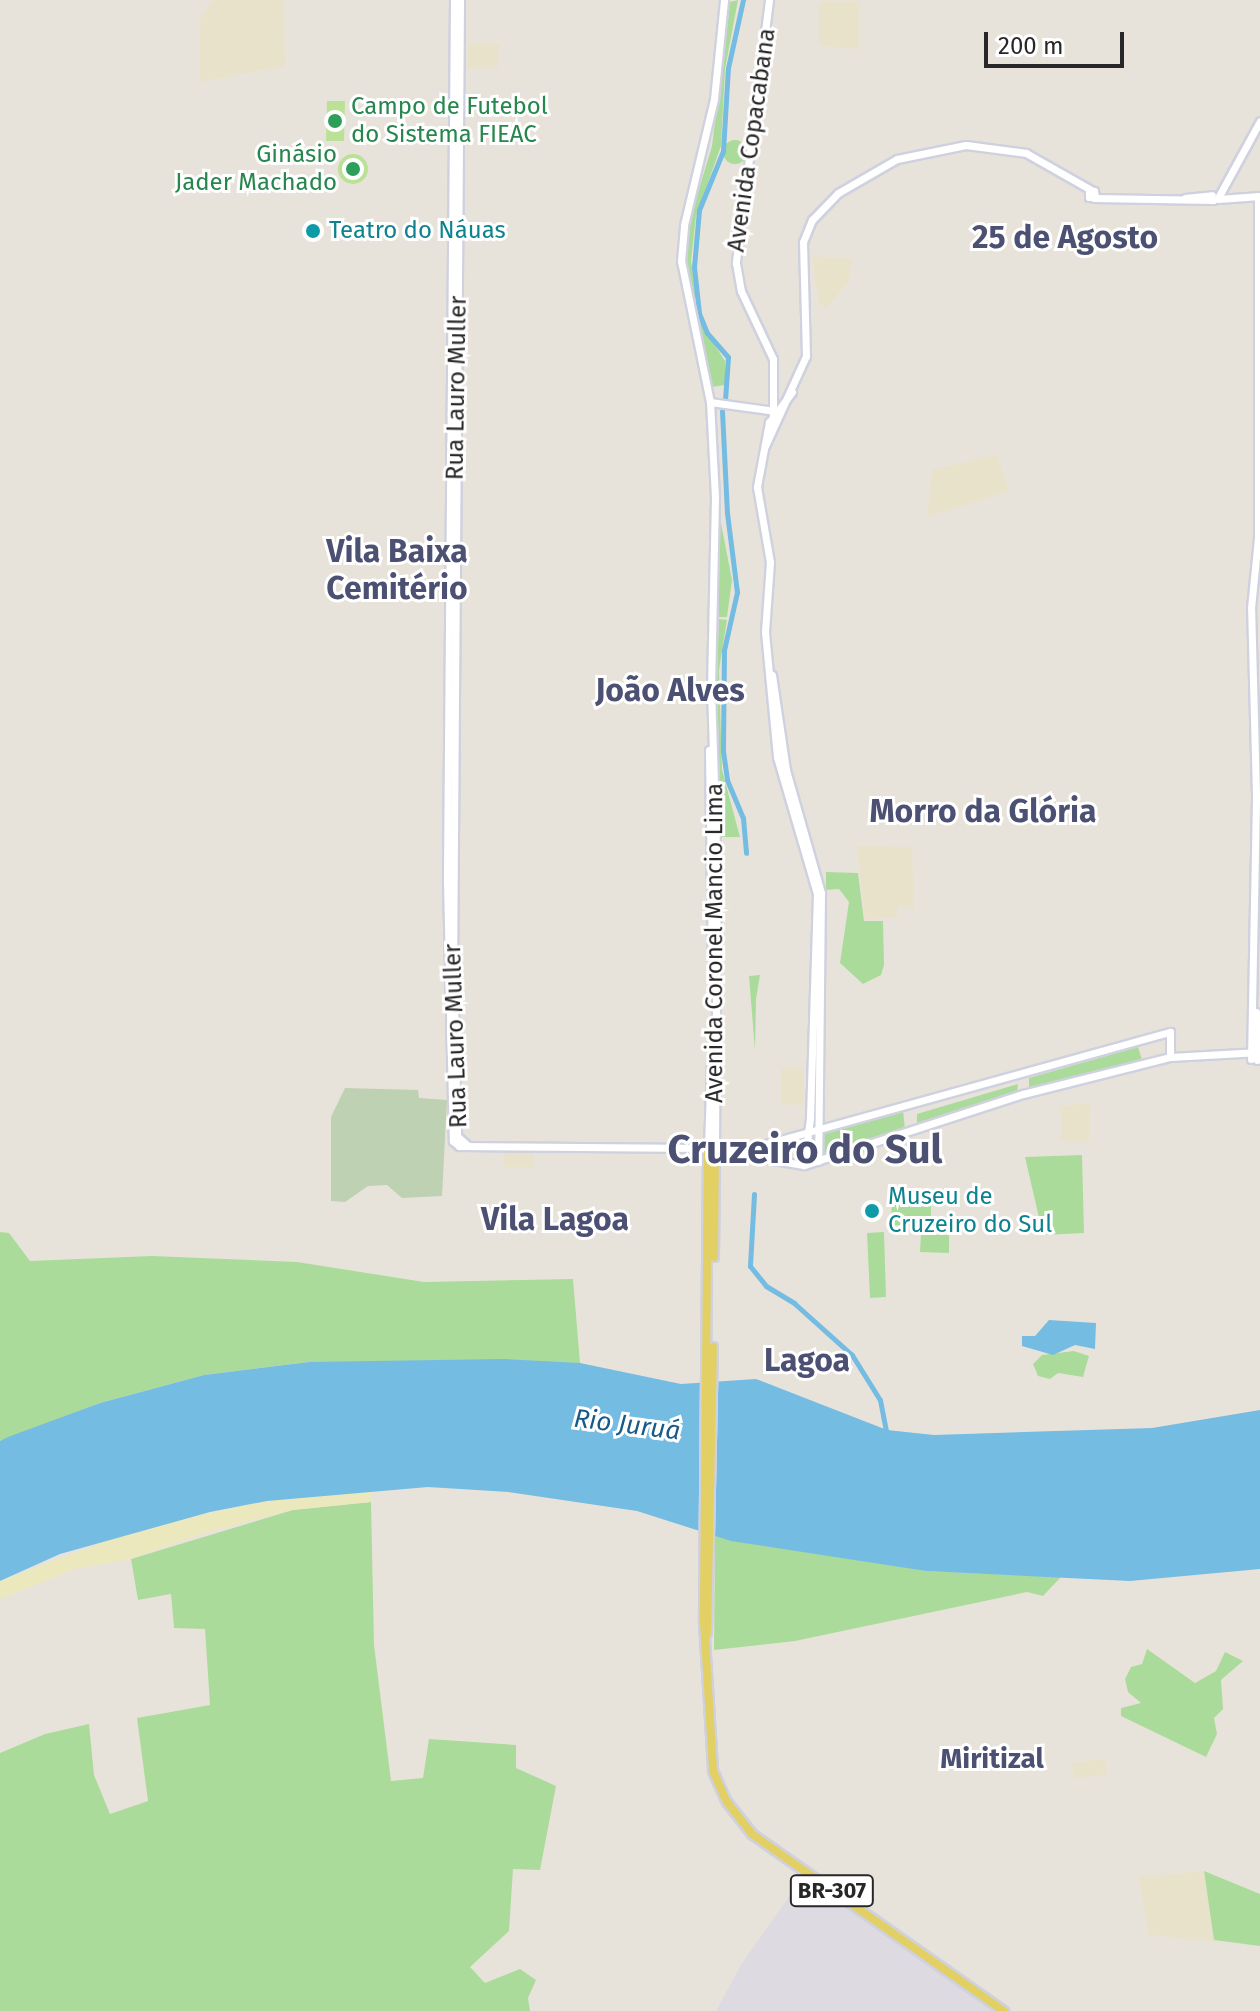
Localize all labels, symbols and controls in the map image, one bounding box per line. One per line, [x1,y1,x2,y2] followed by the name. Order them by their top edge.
[988,16,1128,66] scale bar
[722,26,782,254] street label: Avenida Copacabana
[998,32,1064,60] text: 200 m
[351,93,548,149] place label: Campo de Futebol do Sistema FIEAC
[326,112,344,130] marker: Campo de Futebol do Sistema FIEAC
[175,141,337,197] place label: Ginásio Jader Machado
[344,160,362,178] marker: Ginásio Jader Machado
[329,217,506,245] place label: Teatro do Náuas
[972,218,1158,256] district label: 25 de Agosto
[304,222,322,240] marker: Teatro do Náuas
[441,296,473,480] street label: Rua Lauro Muller
[326,533,468,608] district label: Vila Baixa Cemitério
[595,671,745,709] district label: João Alves
[701,783,729,1103] street label: Avenida Coronel Mancio Lima
[869,792,1097,830] district label: Morro da Glória
[438,943,474,1129] street label: Rua Lauro Muller
[668,1126,942,1174] district label: Cruzeiro do Sul
[888,1183,1052,1239] place label: Museu de Cruzeiro do Sul
[481,1200,629,1238] district label: Vila Lagoa
[863,1202,881,1220] marker: Museu de Cruzeiro do Sul
[764,1341,850,1379] district label: Lagoa
[572,1403,682,1447] water label: Rio Juruá
[940,1742,1044,1776] district label: Miritizal
[788,1873,876,1909] road number: BR-307

